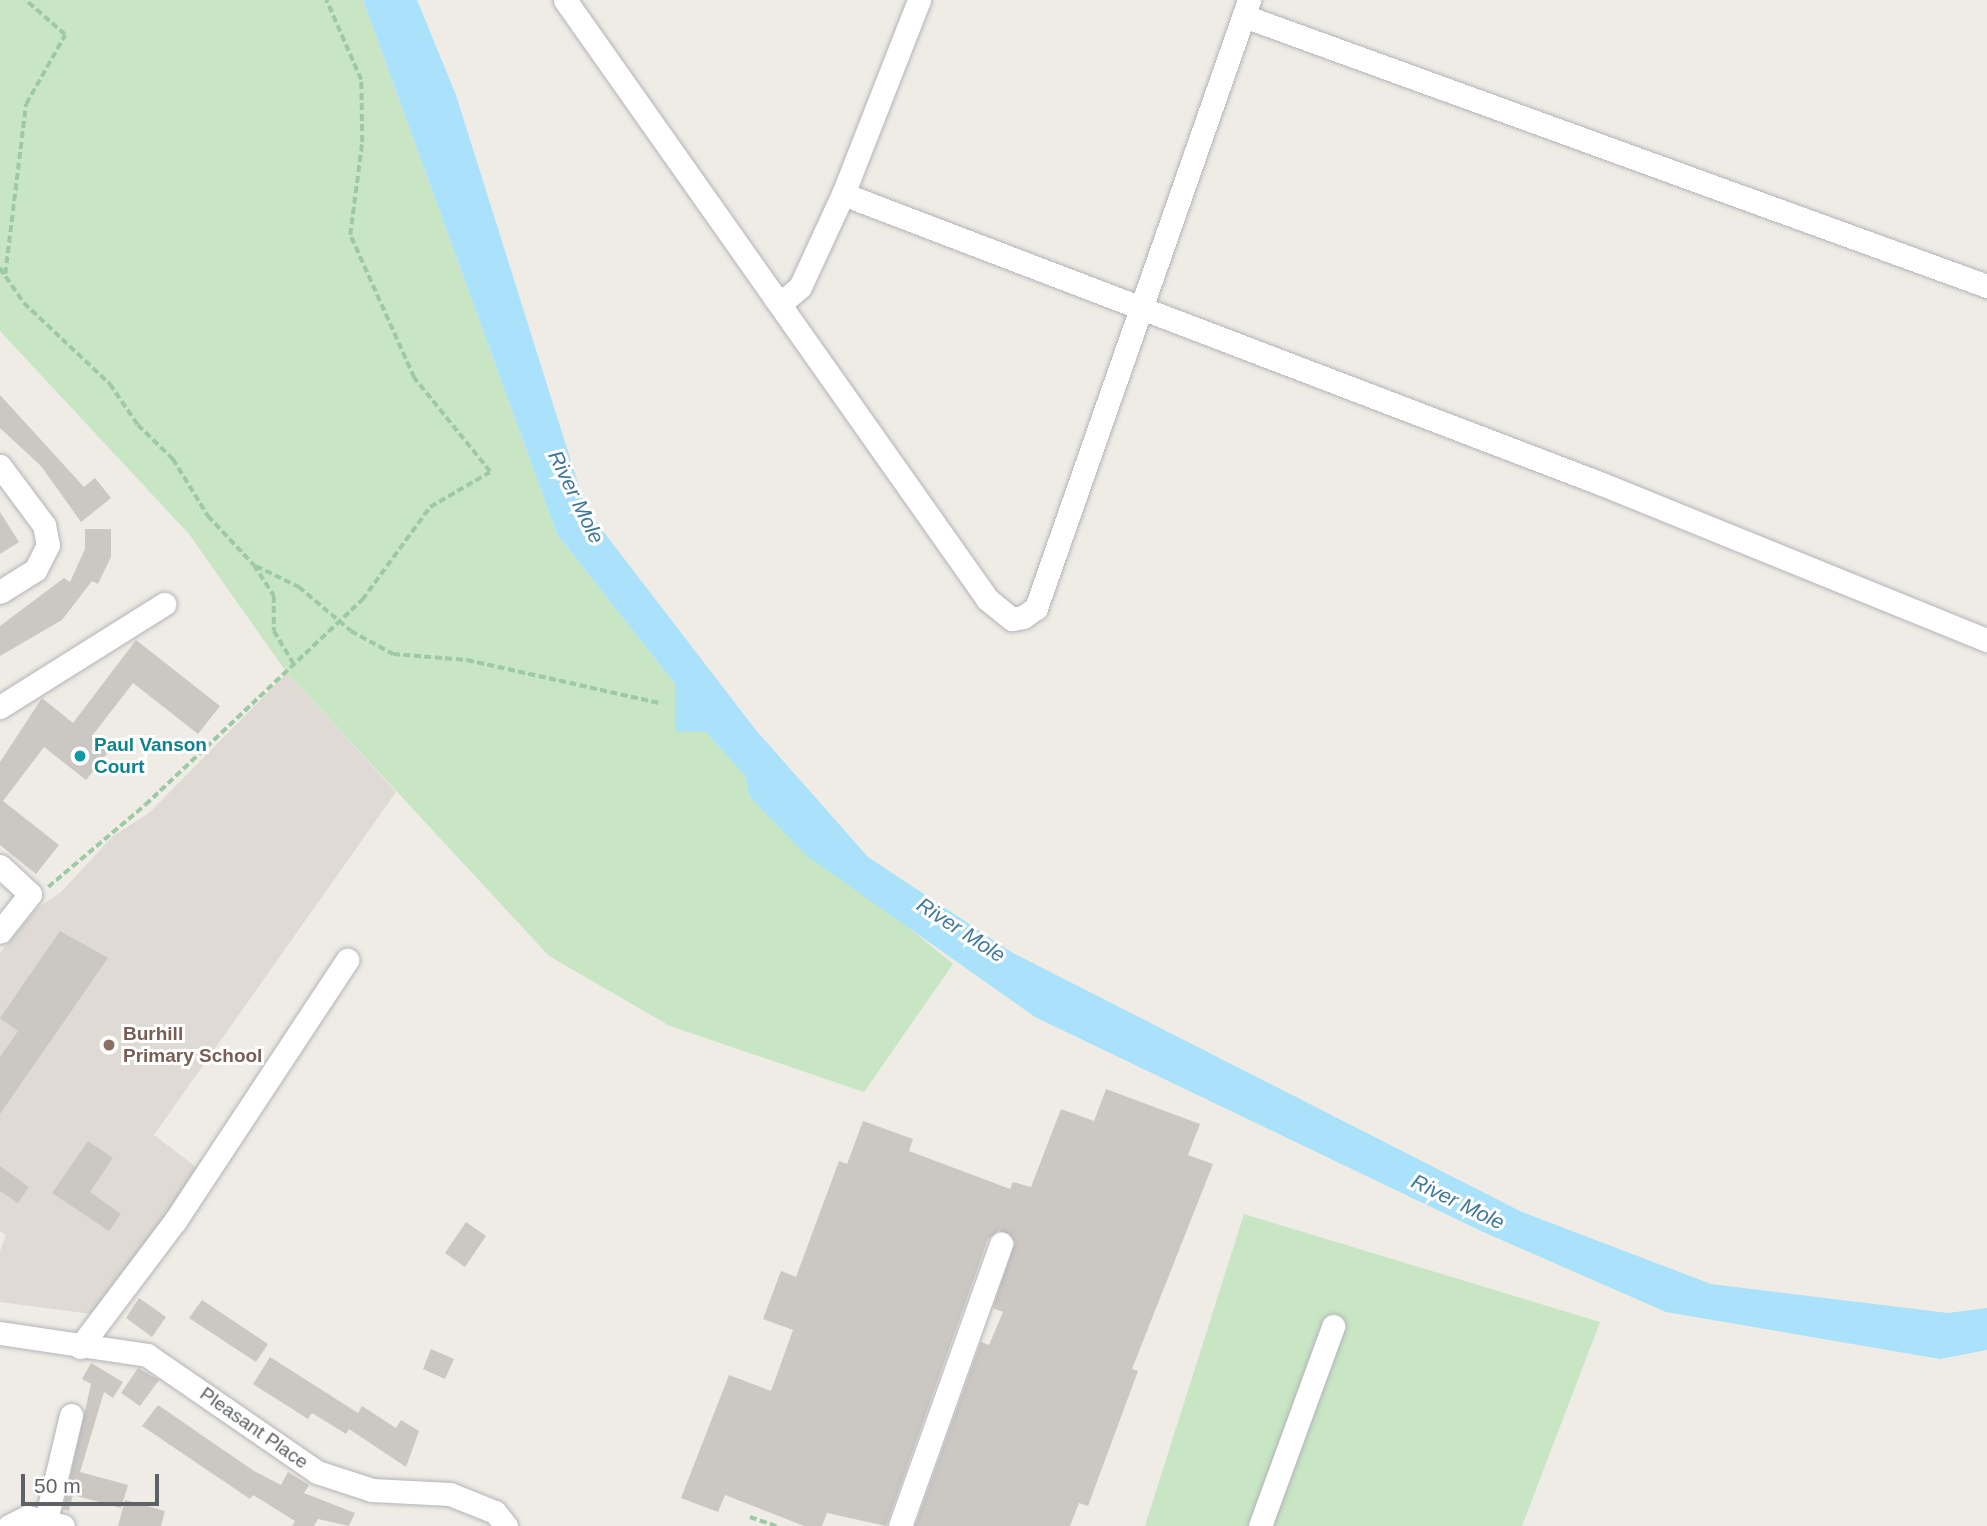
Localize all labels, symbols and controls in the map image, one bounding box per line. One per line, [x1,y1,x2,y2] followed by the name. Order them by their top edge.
[543,446,609,548] water label: River Mole
[94,734,207,778] place label: Paul Vanson Court
[72,748,88,764] marker: Paul Vanson Court
[912,892,1010,968] water label: River Mole
[123,1023,262,1067] place label: Burhill Primary School
[101,1037,117,1053] marker: Burhill Primary School
[1407,1169,1509,1235] water label: River Mole
[196,1382,312,1474] street label: Pleasant Place
[24,1460,163,1504] scale bar
[34,1474,81,1497] text: 50 m

